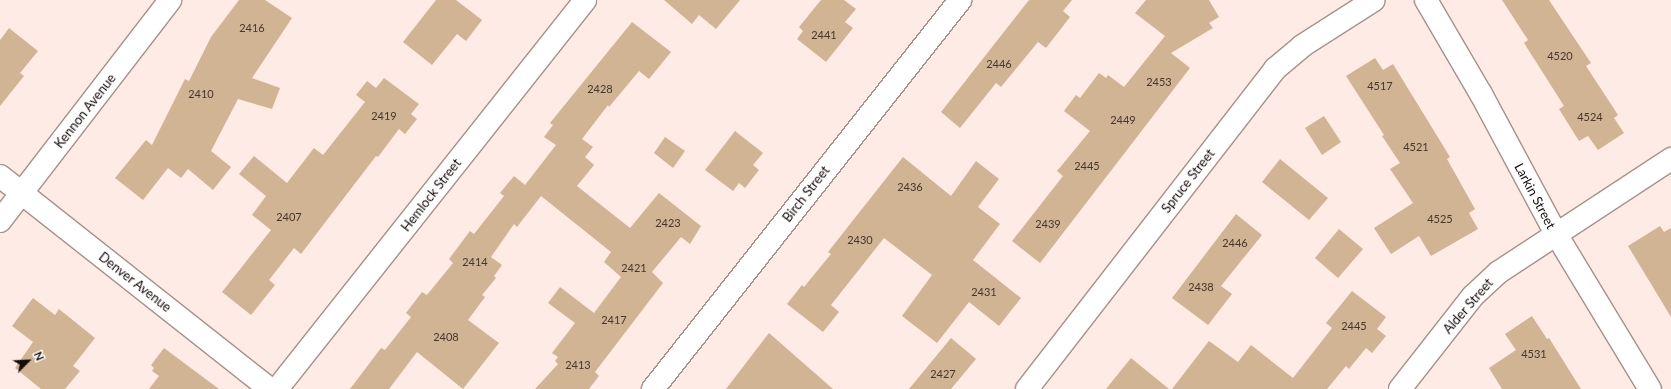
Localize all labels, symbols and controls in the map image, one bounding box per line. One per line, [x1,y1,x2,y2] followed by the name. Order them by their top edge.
[239,21,265,35] house number: 2416
[811,28,837,42] house number: 2441
[1547,49,1573,63] house number: 4520
[986,57,1012,71] house number: 2446
[51,71,119,151] street label: Kennon Avenue
[1146,75,1172,89] house number: 2453
[1367,79,1393,93] house number: 4517
[587,82,613,96] house number: 2428
[188,87,214,101] house number: 2410
[371,109,397,123] house number: 2419
[1577,110,1603,124] house number: 4524
[1110,113,1136,127] house number: 2449
[1403,140,1429,154] house number: 4521
[1158,146,1218,216] street label: Spruce Street
[398,155,464,235] street label: Hemlock Street
[1074,159,1100,173] house number: 2445
[1511,160,1559,232] street label: Larkin Street
[779,163,833,225] street label: Birch Street
[897,180,923,194] house number: 2436
[276,210,302,224] house number: 2407
[1427,212,1453,226] house number: 4525
[655,216,681,230] house number: 2423
[1035,217,1061,231] house number: 2439
[847,233,873,247] house number: 2430
[1222,236,1248,250] house number: 2446
[95,249,175,315] street label: Denver Avenue
[462,255,488,269] house number: 2414
[621,261,647,275] house number: 2421
[1440,275,1496,337] street label: Alder Street
[1188,280,1214,294] house number: 2438
[971,285,997,299] house number: 2431
[601,313,627,327] house number: 2417
[1341,319,1367,333] house number: 2445
[433,330,459,344] house number: 2408
[8,341,48,381] north arrow
[1521,347,1547,361] house number: 4531
[32,349,47,362] text: N
[565,358,591,372] house number: 2413
[930,367,956,381] house number: 2427

